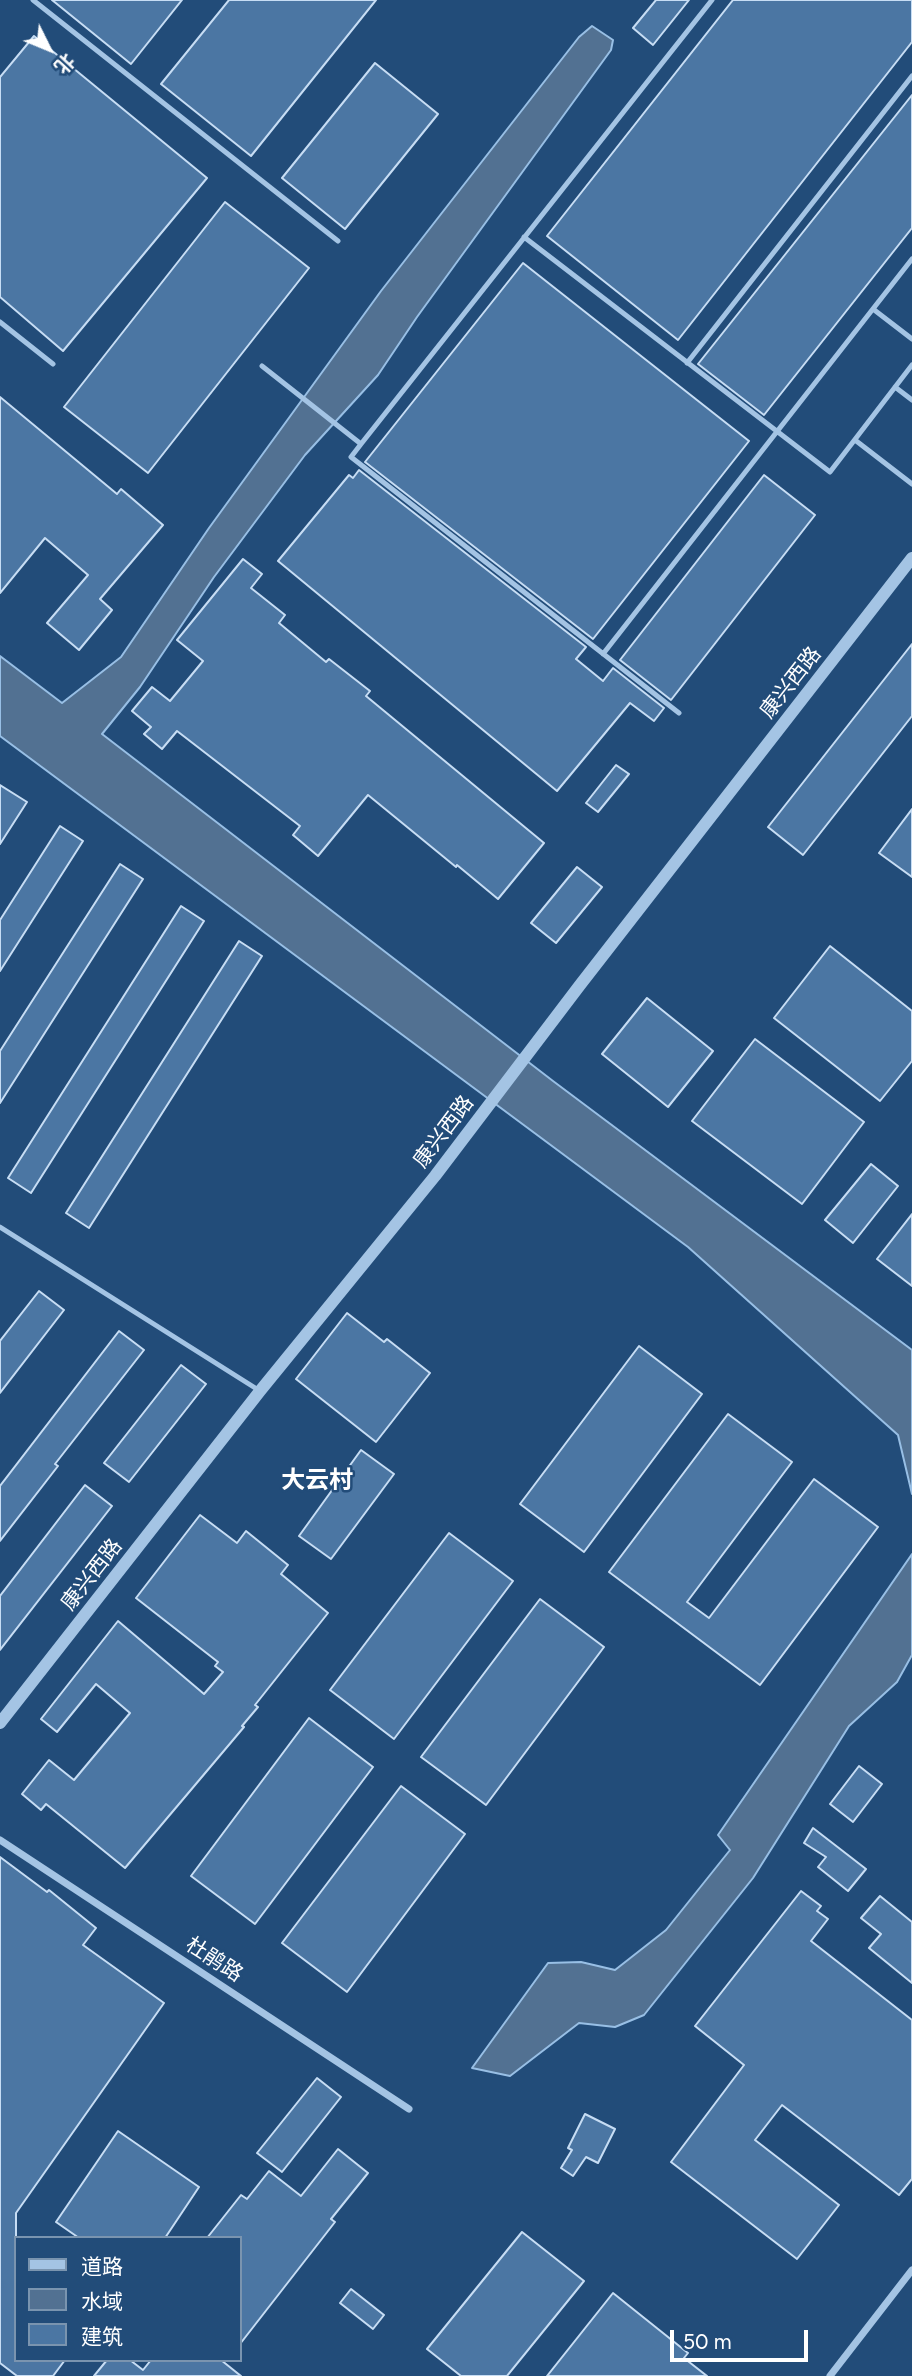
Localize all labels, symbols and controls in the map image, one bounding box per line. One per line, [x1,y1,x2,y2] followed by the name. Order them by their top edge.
[14,14,84,84] north arrow
[50,49,80,78] text: 北
[755,642,827,724] street label: 康兴西路
[409,1091,479,1173] street label: 康兴西路
[281,1467,353,1495] district label: 大云村
[56,1534,128,1616] street label: 康兴西路
[181,1932,247,1988] street label: 杜鹃路
[14,2236,242,2362] legend
[81,2254,123,2279] text: 道路
[81,2289,123,2314] text: 水域
[674,2316,812,2360] scale bar
[81,2324,123,2349] text: 建筑
[683,2329,732,2354] text: 50 m

